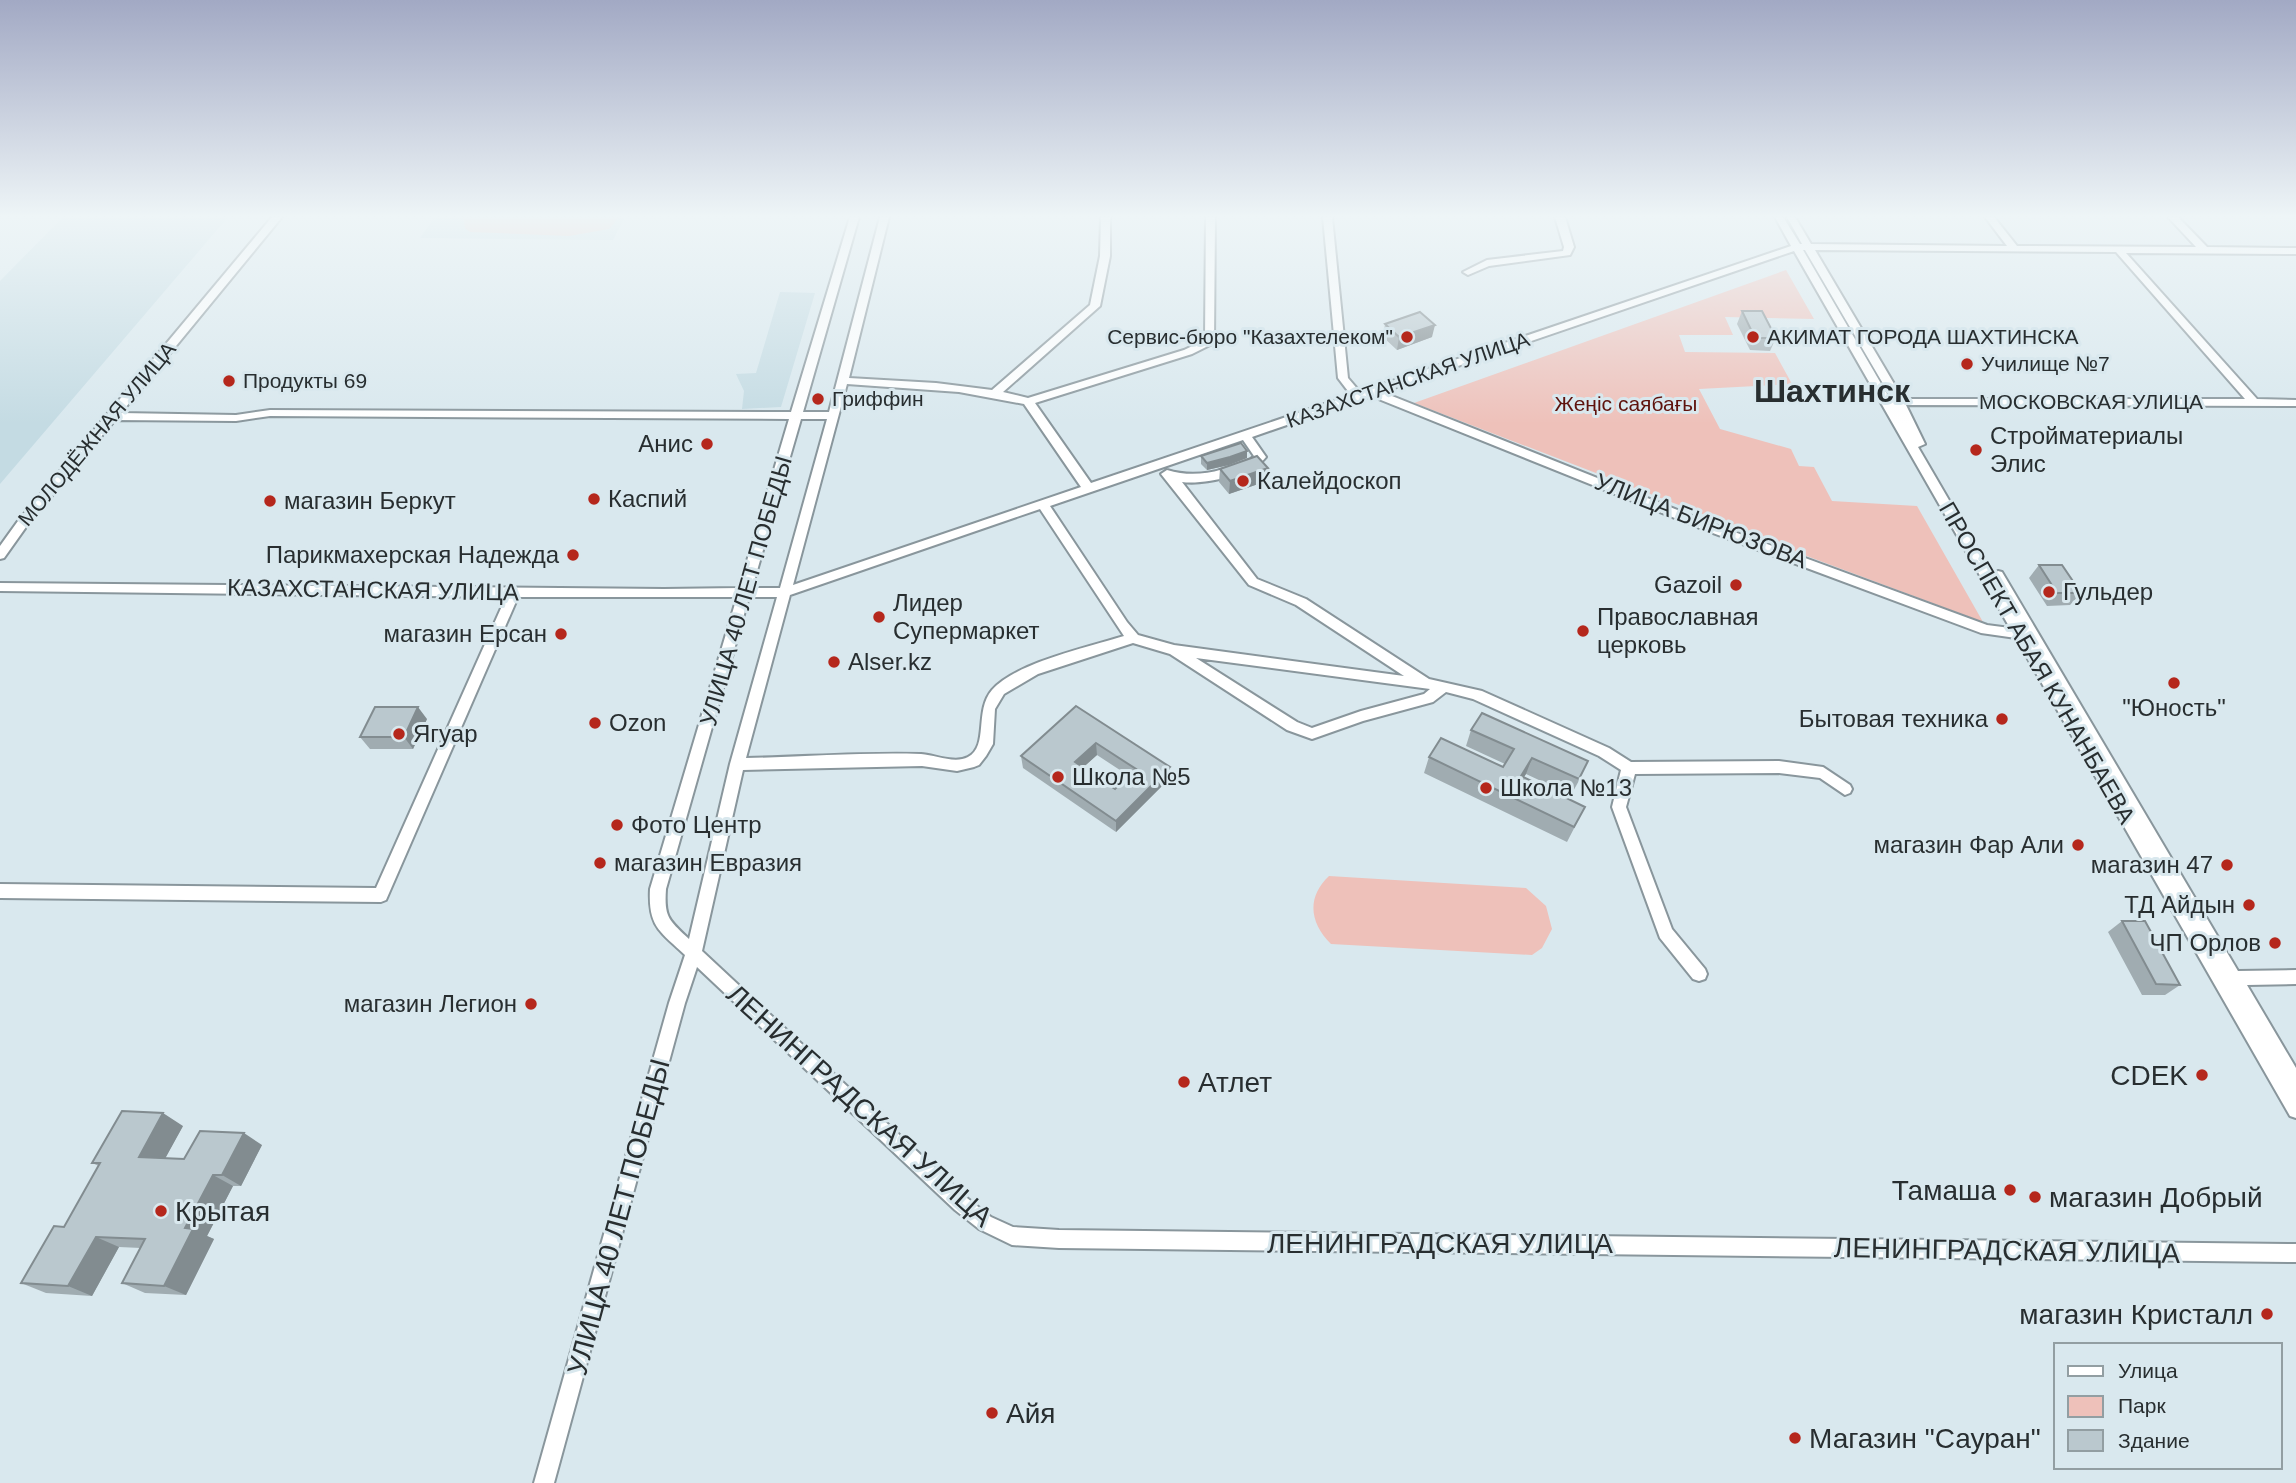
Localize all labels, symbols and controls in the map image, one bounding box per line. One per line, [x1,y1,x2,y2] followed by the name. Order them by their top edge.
[1107,325,1393,348] place label: Сервис-бюро "Казахтелеком"
[1767,325,2079,348] place label: АКИМАТ ГОРОДА ШАХТИНСКА
[1283,327,1532,432] street label: КАЗАХСТАНСКАЯ УЛИЦА
[1399,329,1415,345] marker: Сервис-бюро "Казахтелеком"
[1745,329,1761,345] marker: АКИМАТ ГОРОДА ШАХТИНСКА
[13,337,180,530] street label: МОЛОДЁЖНАЯ УЛИЦА
[1981,352,2110,375] place label: Училище №7
[1959,356,1975,372] marker: Училище №7
[243,369,367,392] place label: Продукты 69
[221,373,237,389] marker: Продукты 69
[1754,373,1911,409] district label: Шахтинск
[832,387,924,410] place label: Гриффин
[1979,390,2203,413] street label: МОСКОВСКАЯ УЛИЦА
[810,391,826,407] marker: Гриффин
[1555,392,1697,415] park label: Жеңіс саябағы
[1990,422,2183,477] place label: Стройматериалы Элис
[638,430,693,457] place label: Анис
[699,436,715,452] marker: Анис
[1968,442,1984,458] marker: Стройматериалы Элис
[694,453,797,729] street label: УЛИЦА 40 ЛЕТ ПОБЕДЫ
[1257,467,1402,494] place label: Калейдоскоп
[1591,468,1811,573] street label: УЛИЦА БИРЮЗОВА
[1235,473,1251,489] marker: Калейдоскоп
[608,485,687,512] place label: Каспий
[284,487,456,514] place label: магазин Беркут
[586,491,602,507] marker: Каспий
[262,493,278,509] marker: магазин Беркут
[1934,497,2141,828] street label: ПРОСПЕКТ АБАЯ КУНАНБАЕВА
[266,541,560,568] place label: Парикмахерская Надежда
[565,547,581,563] marker: Парикмахерская Надежда
[1654,571,1722,598] place label: Gazoil
[227,573,519,606] street label: КАЗАХСТАНСКАЯ УЛИЦА
[1728,577,1744,593] marker: Gazoil
[2063,578,2153,605] place label: Гульдер
[2041,584,2057,600] marker: Гульдер
[893,589,1040,644] place label: Лидер Супермаркет
[1597,603,1758,658] place label: Православная церковь
[871,609,887,625] marker: Лидер Супермаркет
[384,620,547,647] place label: магазин Ерсан
[1575,623,1591,639] marker: Православная церковь
[553,626,569,642] marker: магазин Ерсан
[848,648,932,675] place label: Alser.kz
[826,654,842,670] marker: Alser.kz
[2166,675,2182,691] marker: "Юность"
[2122,694,2226,721] place label: "Юность"
[1799,705,1989,732] place label: Бытовая техника
[609,709,666,736] place label: Ozon
[1994,711,2010,727] marker: Бытовая техника
[587,715,603,731] marker: Ozon
[413,720,478,747] place label: Ягуар
[391,726,407,742] marker: Ягуар
[1072,763,1191,790] place label: Школа №5
[1050,769,1066,785] marker: Школа №5
[1500,774,1632,801] place label: Школа №13
[1478,780,1494,796] marker: Школа №13
[631,811,762,838] place label: Фото Центр
[609,817,625,833] marker: Фото Центр
[1873,831,2064,858] place label: магазин Фар Али
[2070,837,2086,853] marker: магазин Фар Али
[614,849,802,876] place label: магазин Евразия
[2091,851,2213,878] place label: магазин 47
[592,855,608,871] marker: магазин Евразия
[2219,857,2235,873] marker: магазин 47
[2124,891,2235,918] place label: ТД Айдын
[2241,897,2257,913] marker: ТД Айдын
[2150,929,2261,956] place label: ЧП Орлов
[2267,935,2283,951] marker: ЧП Орлов
[721,978,999,1233] street label: ЛЕНИНГРАДСКАЯ УЛИЦА
[344,990,517,1017] place label: магазин Легион
[523,996,539,1012] marker: магазин Легион
[561,1056,676,1379] street label: УЛИЦА 40 ЛЕТ ПОБЕДЫ
[2110,1060,2188,1091] place label: CDEK
[1198,1067,1272,1098] place label: Атлет
[2194,1067,2210,1083] marker: CDEK
[1176,1074,1192,1090] marker: Атлет
[1892,1175,1996,1206] place label: Тамаша
[2002,1182,2018,1198] marker: Тамаша
[2049,1182,2263,1213] place label: магазин Добрый
[2027,1189,2043,1205] marker: магазин Добрый
[175,1196,270,1227] place label: Крытая
[153,1203,169,1219] marker: Крытая
[1267,1228,1613,1259] street label: ЛЕНИНГРАДСКАЯ УЛИЦА
[1834,1232,2181,1269] street label: ЛЕНИНГРАДСКАЯ УЛИЦА
[2019,1299,2253,1330] place label: магазин Кристалл
[2259,1306,2275,1322] marker: магазин Кристалл
[2054,1343,2282,1469] legend
[2118,1359,2178,1382] text: Улица
[2118,1394,2166,1417] text: Парк
[1006,1398,1055,1429] place label: Айя
[984,1405,1000,1421] marker: Айя
[1809,1423,2041,1454] place label: Магазин "Сауран"
[2118,1429,2190,1452] text: Здание
[1787,1430,1803,1446] marker: Магазин "Сауран"

